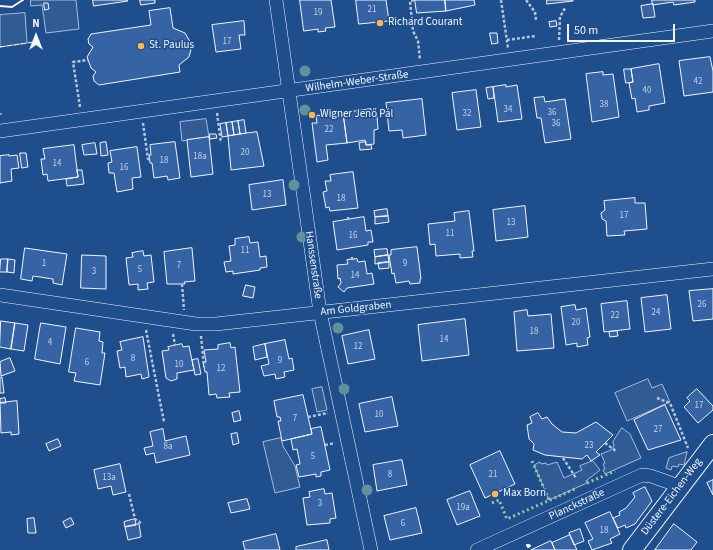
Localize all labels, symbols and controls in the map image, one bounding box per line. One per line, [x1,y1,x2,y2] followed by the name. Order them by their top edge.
[368,5,376,15] house number: 21
[314,8,322,18] house number: 19
[16,16,56,56] north arrow
[32,16,40,31] text: N
[388,16,463,30] place label: Richard Courant
[569,16,677,42] scale bar
[375,18,385,28] marker: Richard Courant
[574,22,598,39] text: 50 m
[223,37,231,47] house number: 17
[149,39,194,53] place label: St. Paulus
[136,41,146,51] marker: St. Paulus
[305,68,409,96] street label: Wilhelm-Weber-Straße
[694,77,702,87] house number: 42
[643,86,651,96] house number: 40
[600,100,608,110] house number: 38
[504,105,512,115] house number: 34
[320,108,393,122] place label: Wigner Jenő Pál
[548,108,556,118] house number: 36
[463,109,471,119] house number: 32
[307,110,317,120] marker: Wigner Jenő Pál
[552,119,560,129] house number: 36
[325,125,333,135] house number: 22
[241,148,249,158] house number: 20
[193,152,207,162] house number: 18a
[160,156,168,166] house number: 18
[53,159,61,169] house number: 14
[120,163,128,173] house number: 16
[263,190,271,200] house number: 13
[337,194,345,204] house number: 18
[620,211,628,221] house number: 17
[507,218,515,228] house number: 13
[446,229,454,239] house number: 11
[302,230,324,300] street label: Hanssenstraße
[349,231,357,241] house number: 16
[241,246,249,256] house number: 11
[42,259,46,269] house number: 1
[403,259,407,269] house number: 9
[177,261,181,271] house number: 7
[138,265,142,275] house number: 5
[92,267,96,277] house number: 3
[351,271,359,281] house number: 14
[320,299,392,319] street label: Am Goldgraben
[698,300,706,310] house number: 26
[652,308,660,318] house number: 24
[611,311,619,321] house number: 22
[572,318,580,328] house number: 20
[530,327,538,337] house number: 18
[440,335,448,345] house number: 14
[48,338,52,348] house number: 4
[354,342,362,352] house number: 12
[131,354,135,364] house number: 8
[278,356,282,366] house number: 9
[85,358,89,368] house number: 6
[175,360,183,370] house number: 10
[217,364,225,374] house number: 12
[695,401,703,411] house number: 17
[375,410,383,420] house number: 10
[293,414,297,424] house number: 7
[654,425,662,435] house number: 27
[585,441,593,451] house number: 23
[163,442,173,452] house number: 8a
[311,452,315,462] house number: 5
[639,456,705,538] street label: Düstere-Eichen-Weg
[388,470,392,480] house number: 8
[489,470,497,480] house number: 21
[102,473,116,483] house number: 13a
[547,486,607,524] street label: Planckstraße
[503,487,546,501] place label: Max Born
[490,489,500,499] marker: Max Born
[318,499,322,509] house number: 3
[456,503,470,513] house number: 19a
[401,519,405,529] house number: 6
[600,526,608,536] house number: 18

